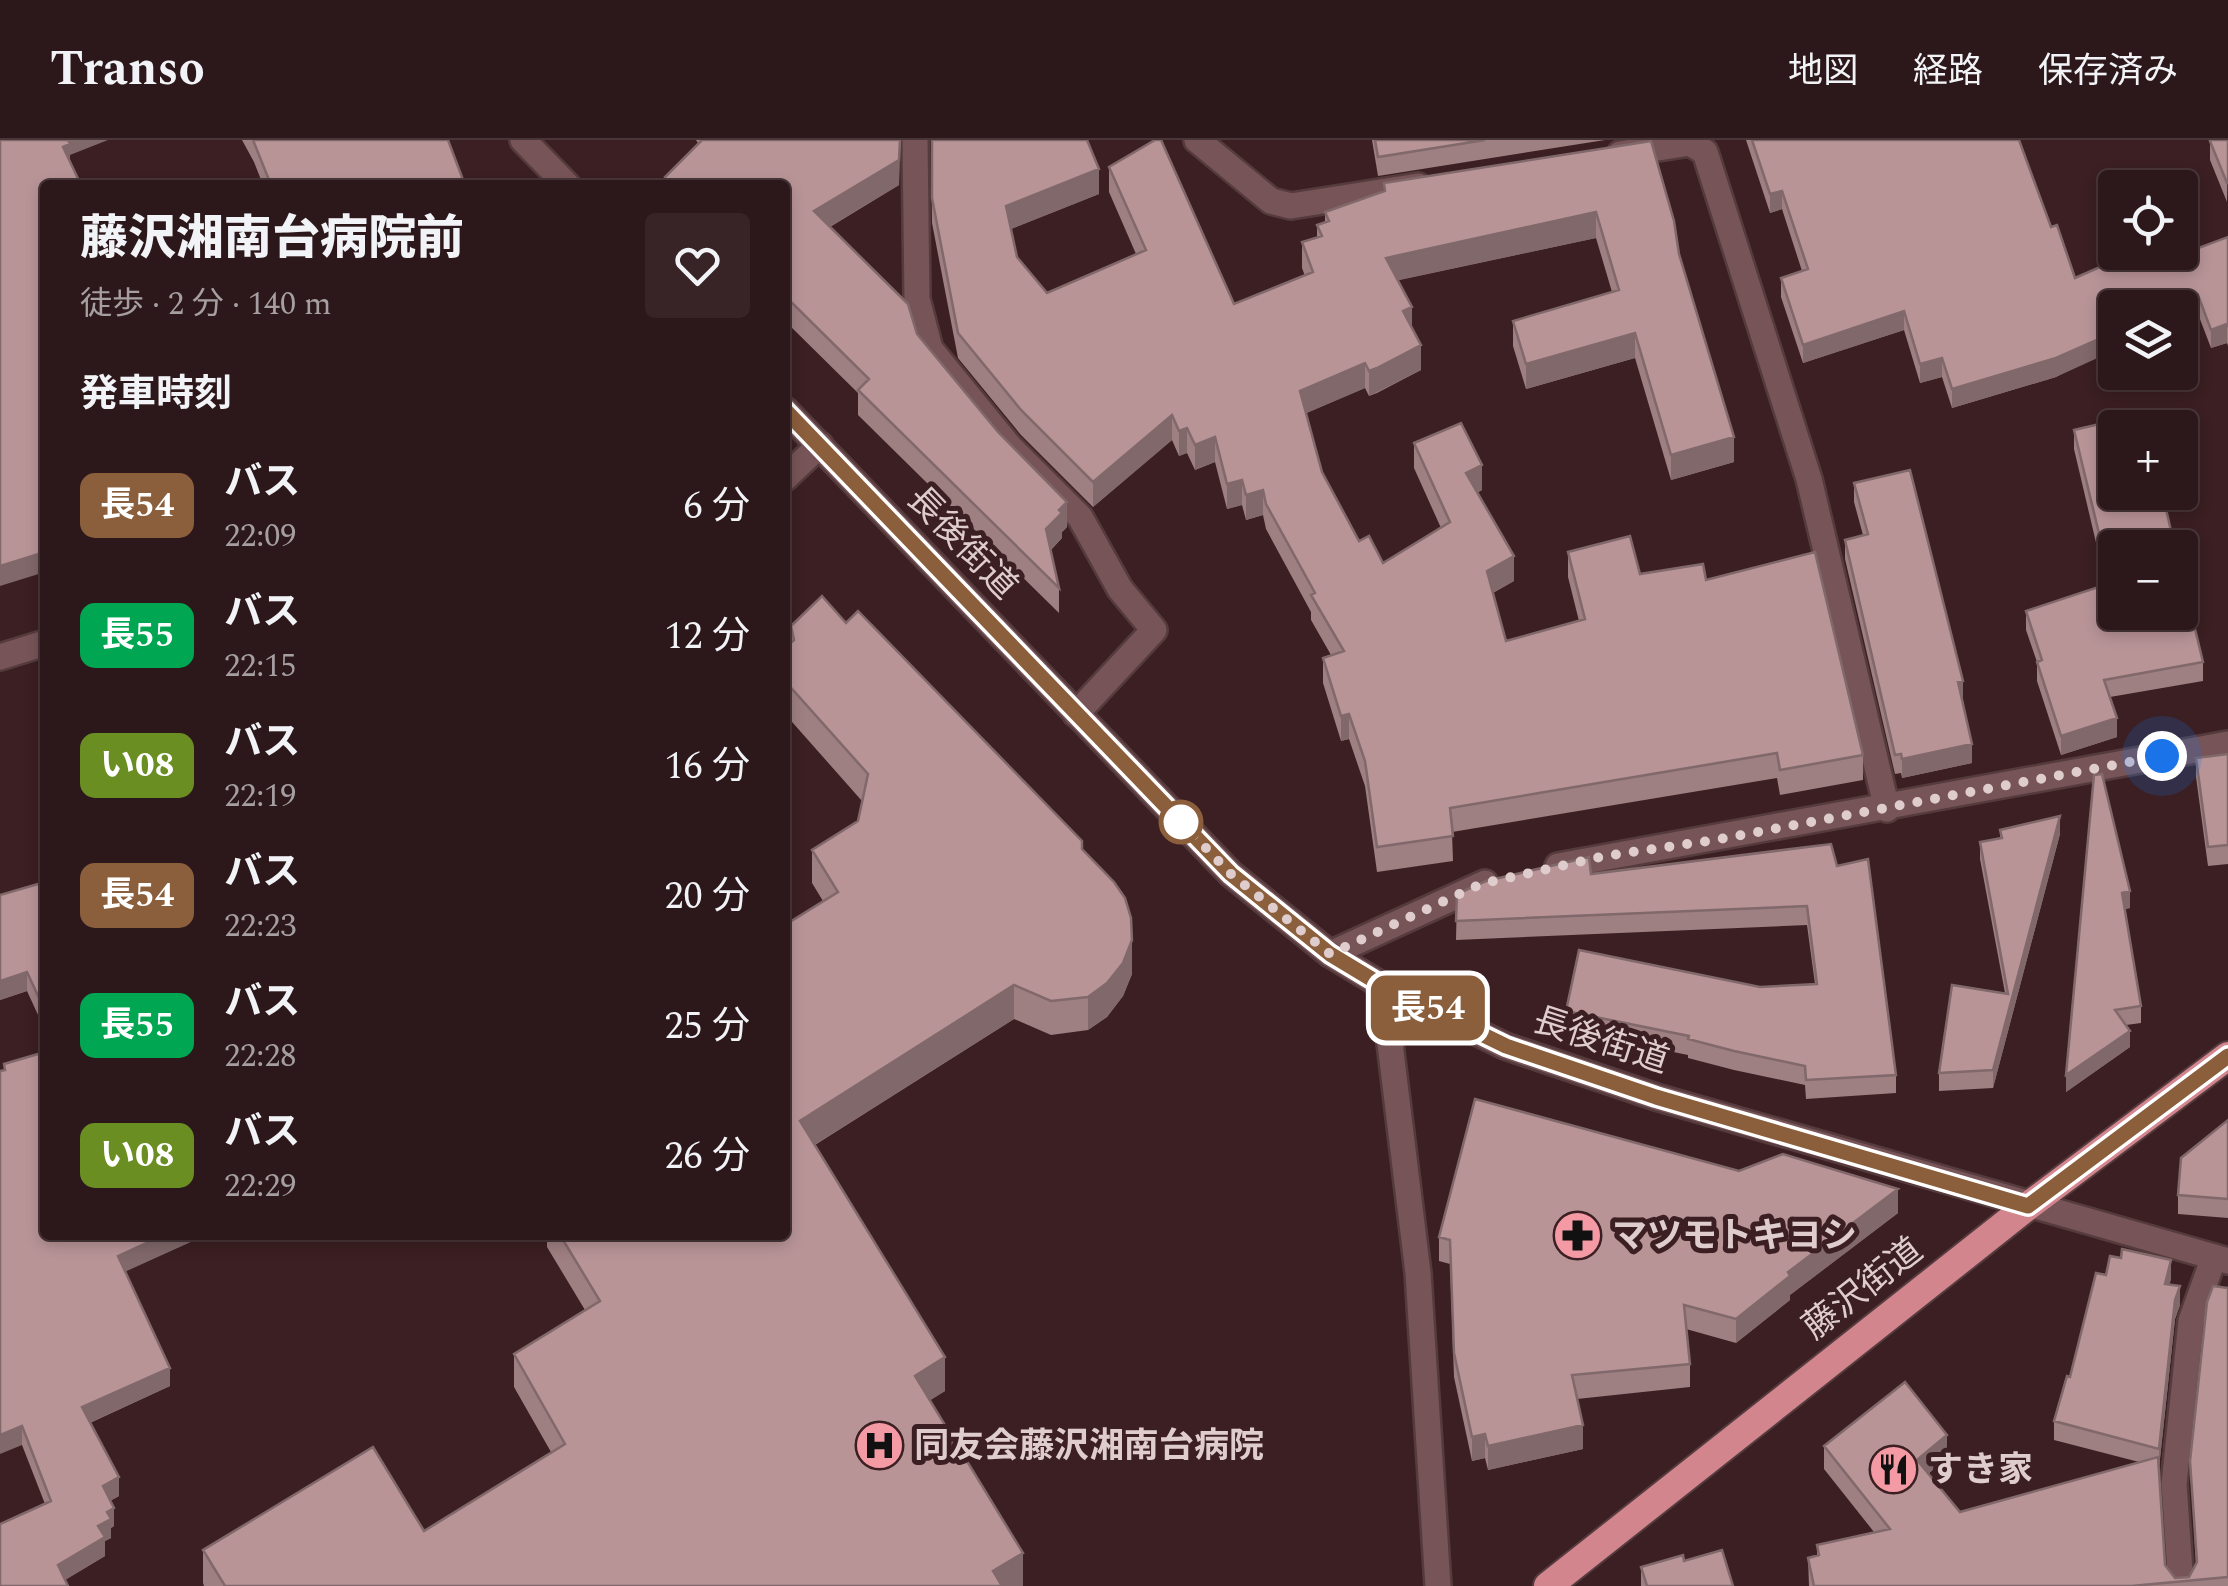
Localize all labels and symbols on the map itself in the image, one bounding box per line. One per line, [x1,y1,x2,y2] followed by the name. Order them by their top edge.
[894,474,1030,612] street label: 長後街道
[2137,731,2187,781] your location
[1160,801,1202,843] unlabelled marker
[1370,976,1486,1040] line badge: 長54
[1526,994,1676,1088] street label: 長後街道
[1551,1210,1603,1262] pharmacy icon: マツモトキヨシ
[1612,1210,1857,1263] place label: マツモトキヨシ
[1792,1225,1934,1353] street label: 藤沢街道
[853,1420,905,1472] hospital icon: 同友会藤沢湘南台病院
[914,1420,1264,1473] place label: 同友会藤沢湘南台病院
[1867,1444,1919,1496] restaurant icon: すき家
[1928,1444,2033,1497] place label: すき家

